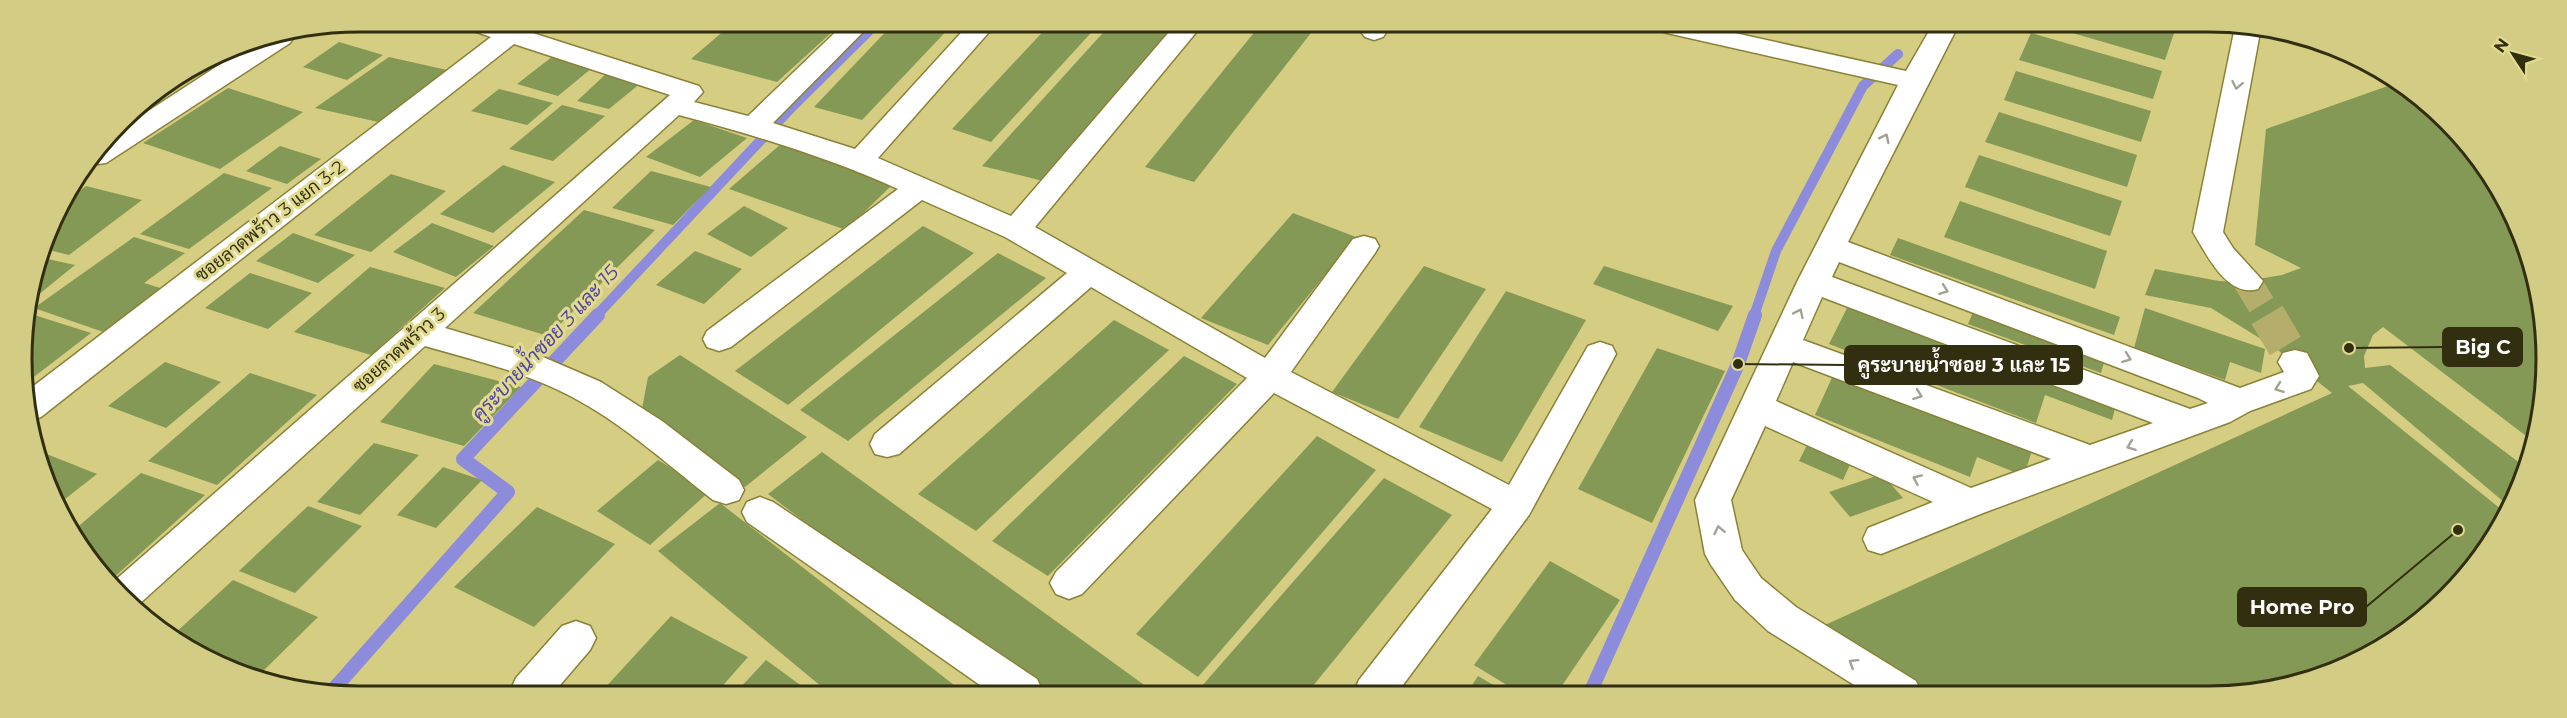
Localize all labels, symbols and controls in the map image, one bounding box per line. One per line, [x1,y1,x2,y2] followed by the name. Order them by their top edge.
[2483,24,2543,84] north arrow
[2490,35,2513,56] text: N
[2231,79,2244,89] one-way arrow
[1878,133,1889,144] one-way arrow
[190,155,349,286] street label: ซอยลาดพร้าว 3 แยก 3-2
[462,256,626,428] water label: คูระบายน้ำซอย 3 และ 15
[1938,282,1949,295] one-way arrow
[348,302,450,397] street label: ซอยลาดพร้าว 3
[1792,308,1804,319] one-way arrow
[2443,328,2522,366] callout: Big C
[2455,335,2511,359] text: Big C
[1845,346,2082,384] callout: คูระบายน้ำซอย 3 และ 15
[1858,347,2070,379] text: คูระบายน้ำซอย 3 และ 15
[2121,350,2132,363] one-way arrow
[2274,380,2285,393] one-way arrow
[1912,388,1923,401] one-way arrow
[2126,438,2137,451] one-way arrow
[1913,474,1924,486] one-way arrow
[1713,525,1726,535] one-way arrow
[2238,588,2366,626] callout: Home Pro
[2250,595,2354,619] text: Home Pro
[1848,659,1859,670] one-way arrow

